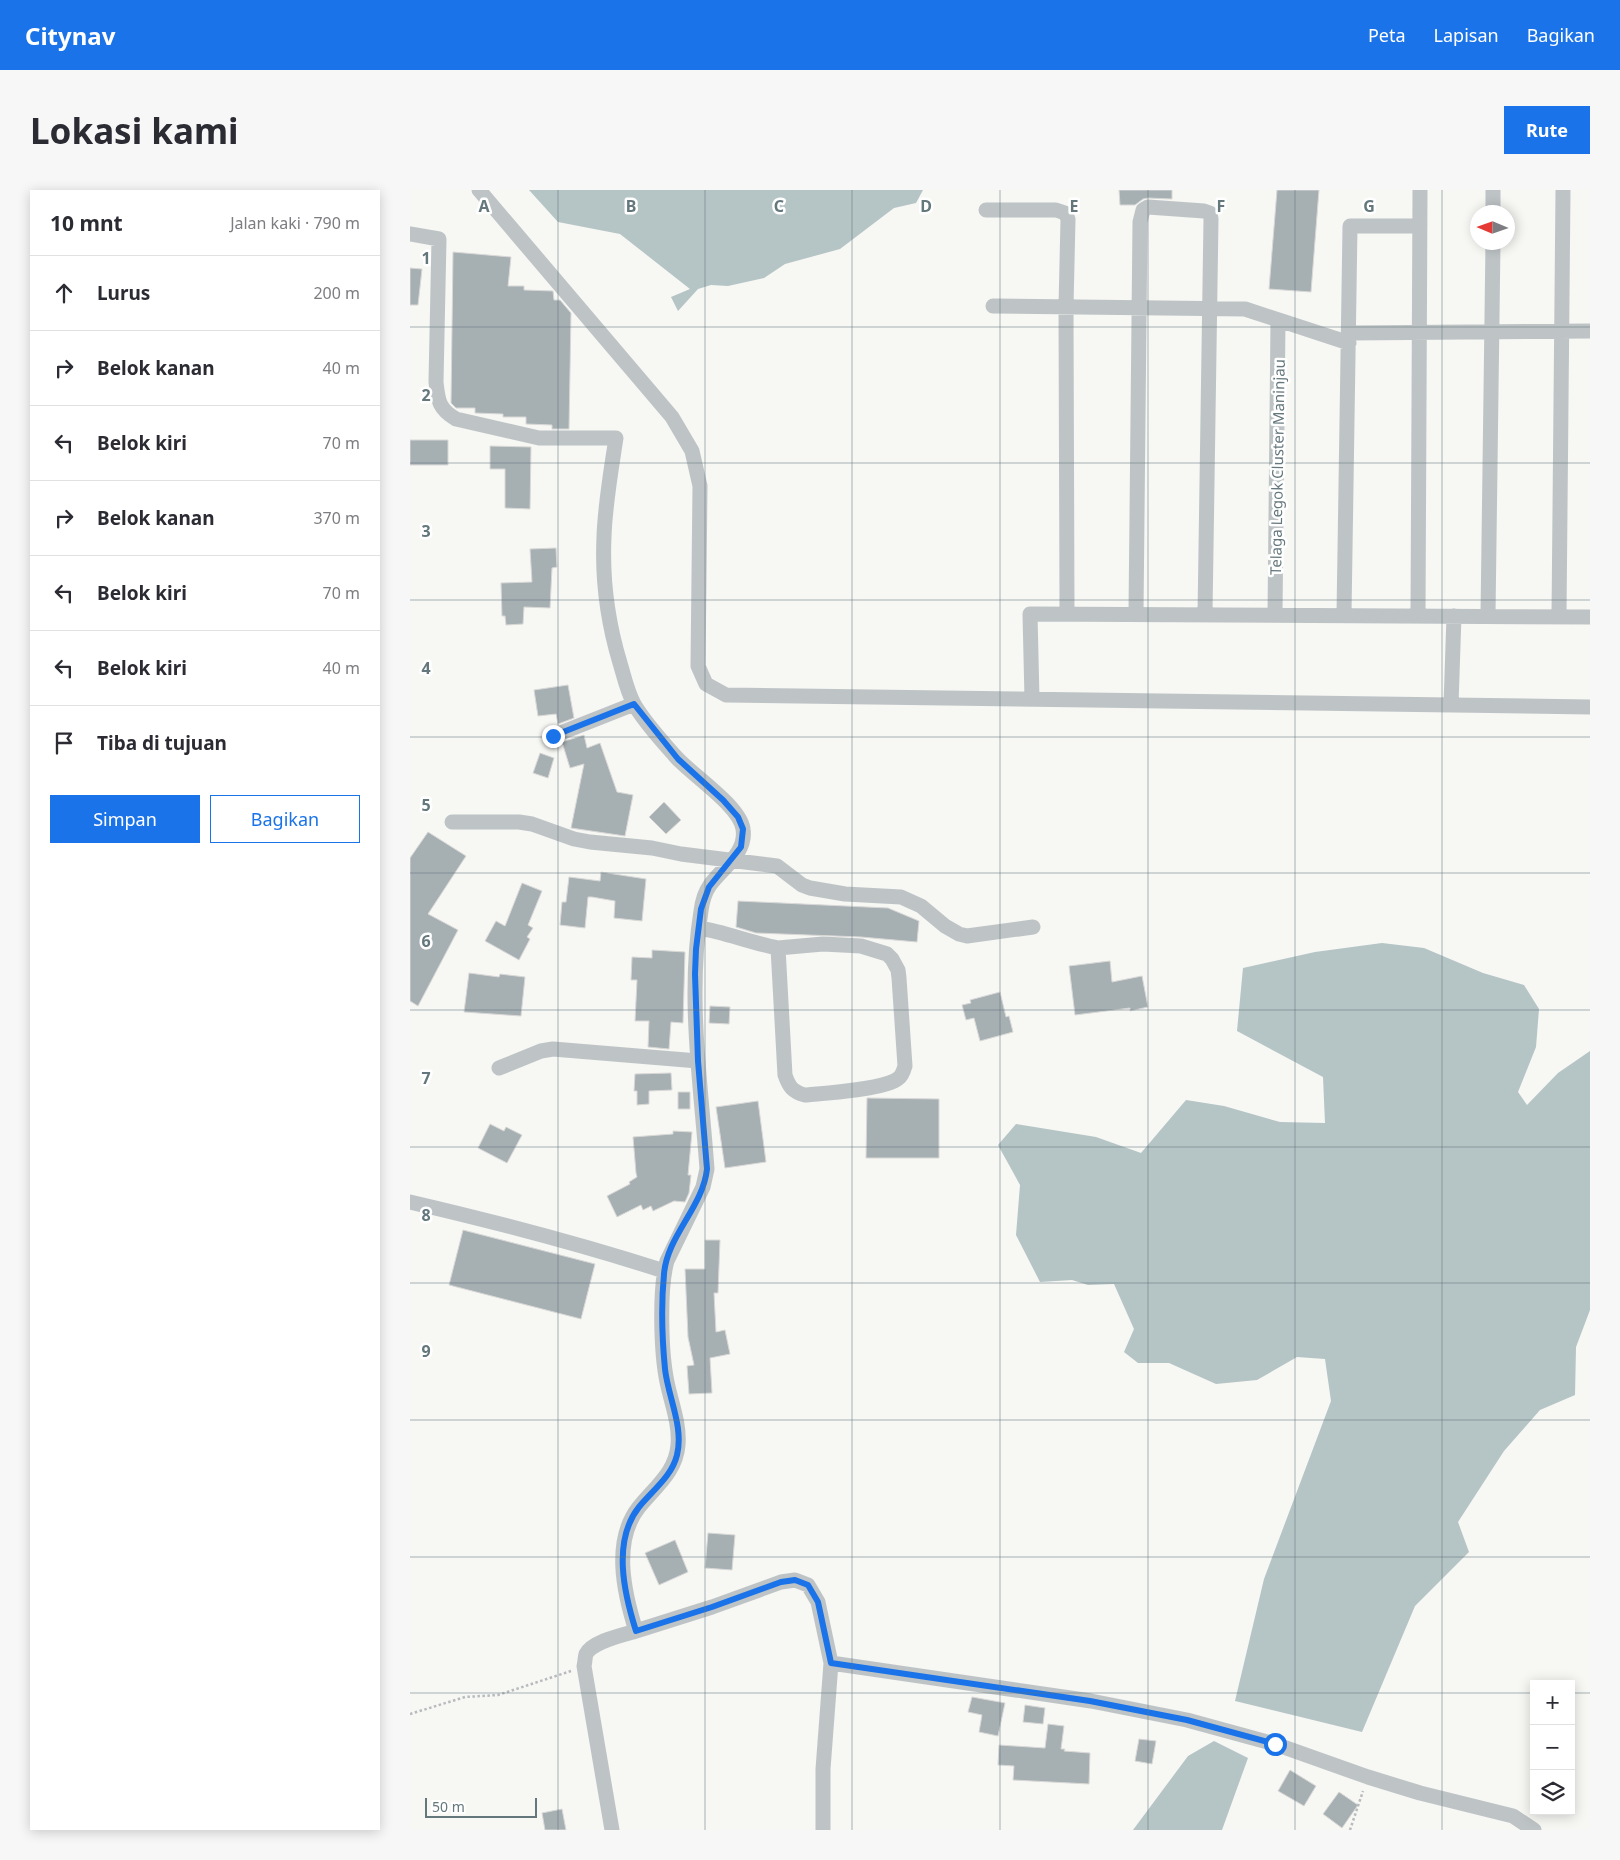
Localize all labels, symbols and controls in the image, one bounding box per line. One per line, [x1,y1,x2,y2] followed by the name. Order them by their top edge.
[25,19,115,52] text: Citynav
[1368,23,1406,47] text: Peta
[1434,23,1499,47] text: Lapisan
[1527,23,1595,47] text: Bagikan
[1504,106,1590,154] button: Rute
[30,107,239,154] text: Lokasi kami
[478,195,490,217] text: A
[626,195,636,217] text: B
[774,195,784,217] text: C
[920,195,932,217] text: D
[1070,195,1079,217] text: E
[1217,195,1225,217] text: F
[1363,195,1375,217] text: G
[1470,205,1515,250] north arrow
[50,209,123,237] text: 10 mnt
[230,212,360,234] text: Jalan kaki · 790 m
[421,247,431,269] text: 1
[50,279,78,307] icon: ahead
[97,280,150,306] text: Lurus
[313,282,360,304] text: 200 m
[50,354,78,382] icon: right
[97,355,214,381] text: Belok kanan
[323,357,360,379] text: 40 m
[1265,359,1289,575] street label: Telaga Legok Cluster Maninjau
[421,384,431,406] text: 2
[50,429,78,457] icon: left
[97,430,187,456] text: Belok kiri
[323,432,360,454] text: 70 m
[50,504,78,532] icon: right
[97,505,214,531] text: Belok kanan
[313,507,360,529] text: 370 m
[421,520,431,542] text: 3
[50,579,78,607] icon: left
[97,580,187,606] text: Belok kiri
[323,582,360,604] text: 70 m
[50,654,78,682] icon: left
[97,655,187,681] text: Belok kiri
[323,657,360,679] text: 40 m
[421,657,431,679] text: 4
[542,725,565,748] route end
[50,729,78,757] icon: arrive
[97,730,227,756] text: Tiba di tujuan
[421,794,431,816] text: 5
[50,795,200,843] button: Simpan
[210,795,360,843] button: Bagikan
[421,930,431,952] text: 6
[421,1067,431,1089] text: 7
[421,1204,431,1226] text: 8
[421,1340,431,1362] text: 9
[1530,1680,1575,1815] map controls
[1530,1680,1575,1725] button: +
[1530,1725,1575,1770] button: −
[1264,1733,1287,1756] route start
[1530,1770,1575,1815] button: layers
[425,1795,538,1818] scale bar
[432,1797,465,1816] text: 50 m

